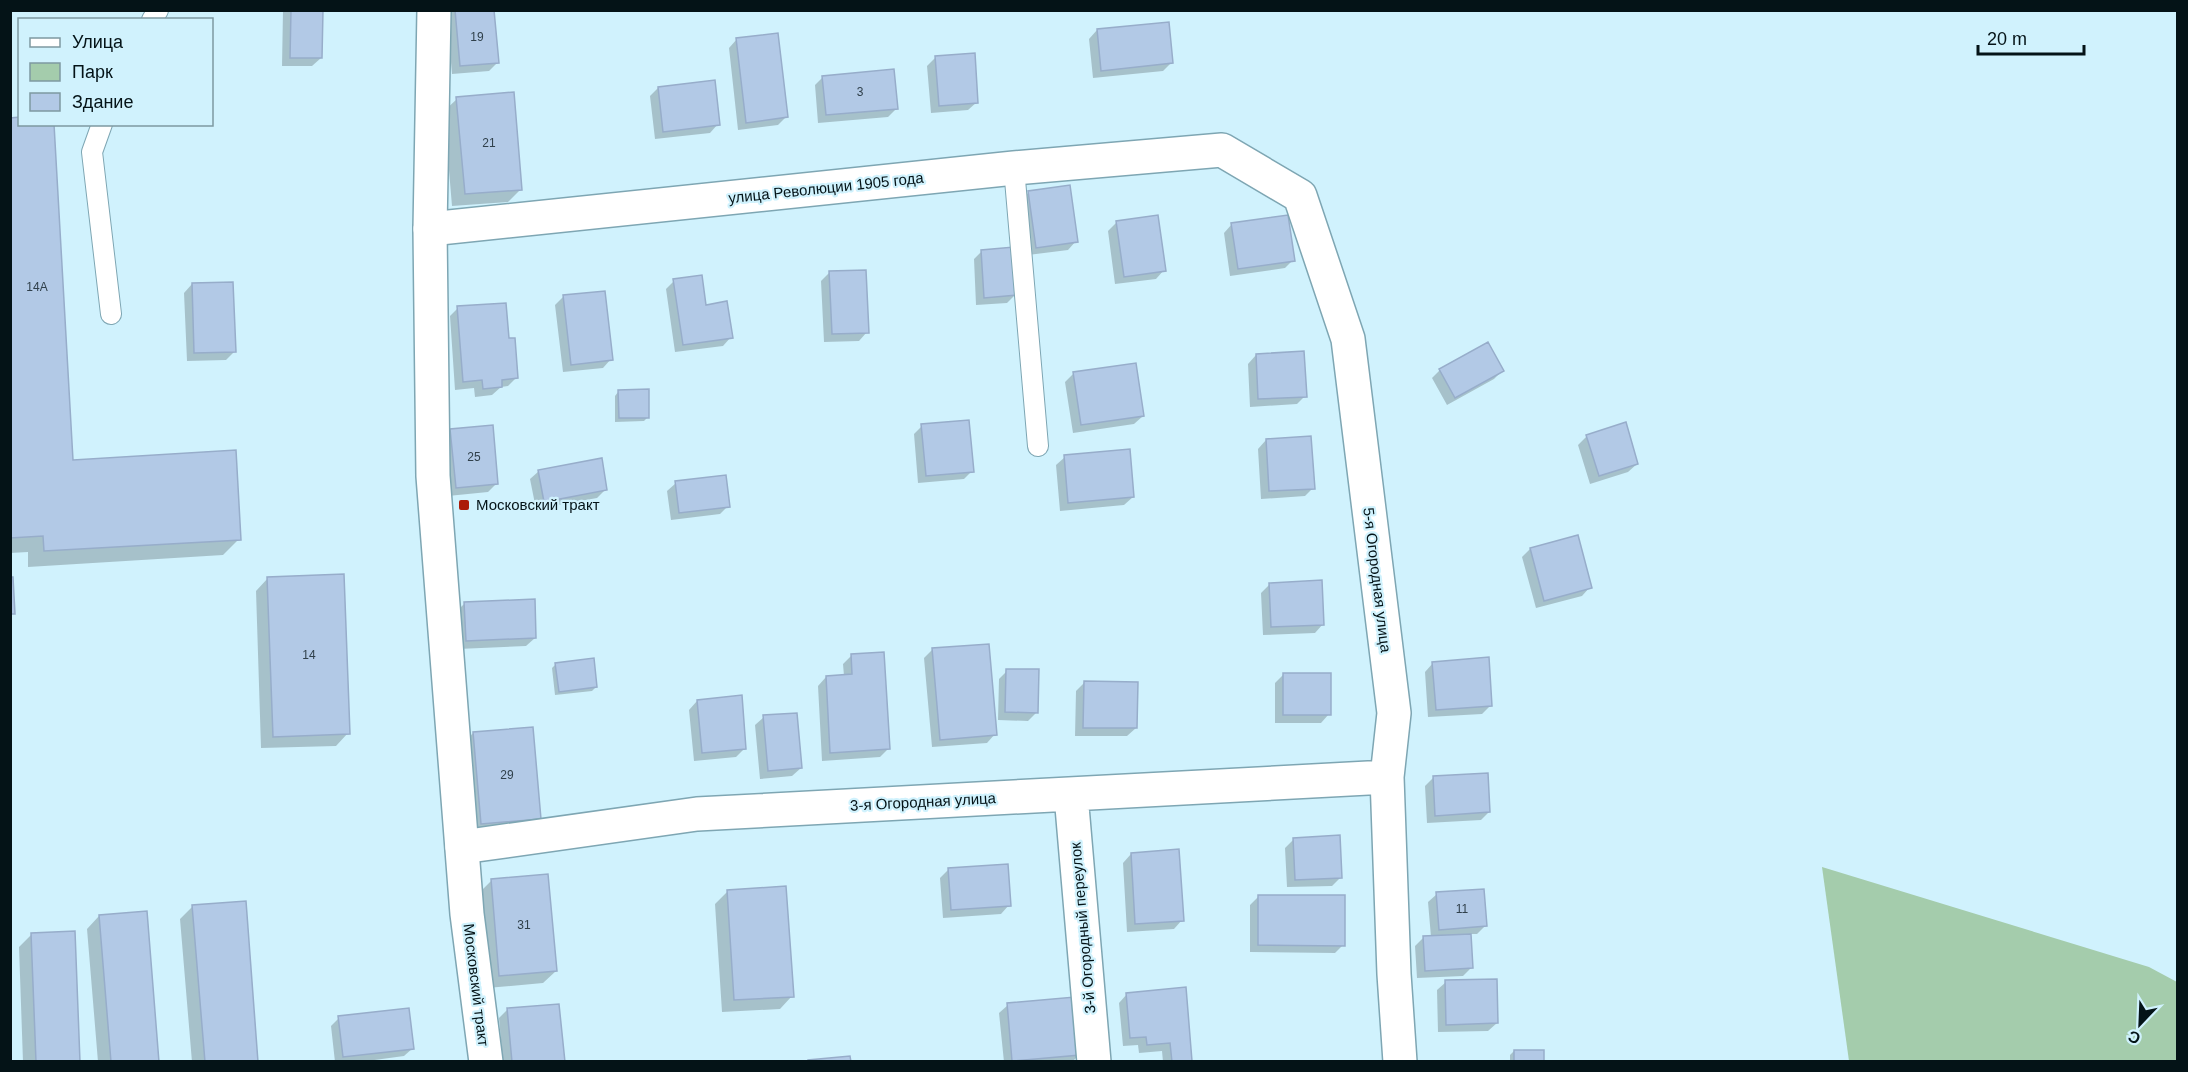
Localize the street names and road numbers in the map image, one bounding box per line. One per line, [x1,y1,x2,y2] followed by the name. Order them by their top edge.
[727,169,925,206] street label: улица Революции 1905 года
[1360,506,1395,654] street label: 5-я Огородная улица
[850,789,997,814] street label: 3-я Огородная улица
[1067,841,1098,1014] street label: 3-й Огородный переулок
[461,923,492,1047] street label: Московский тракт

